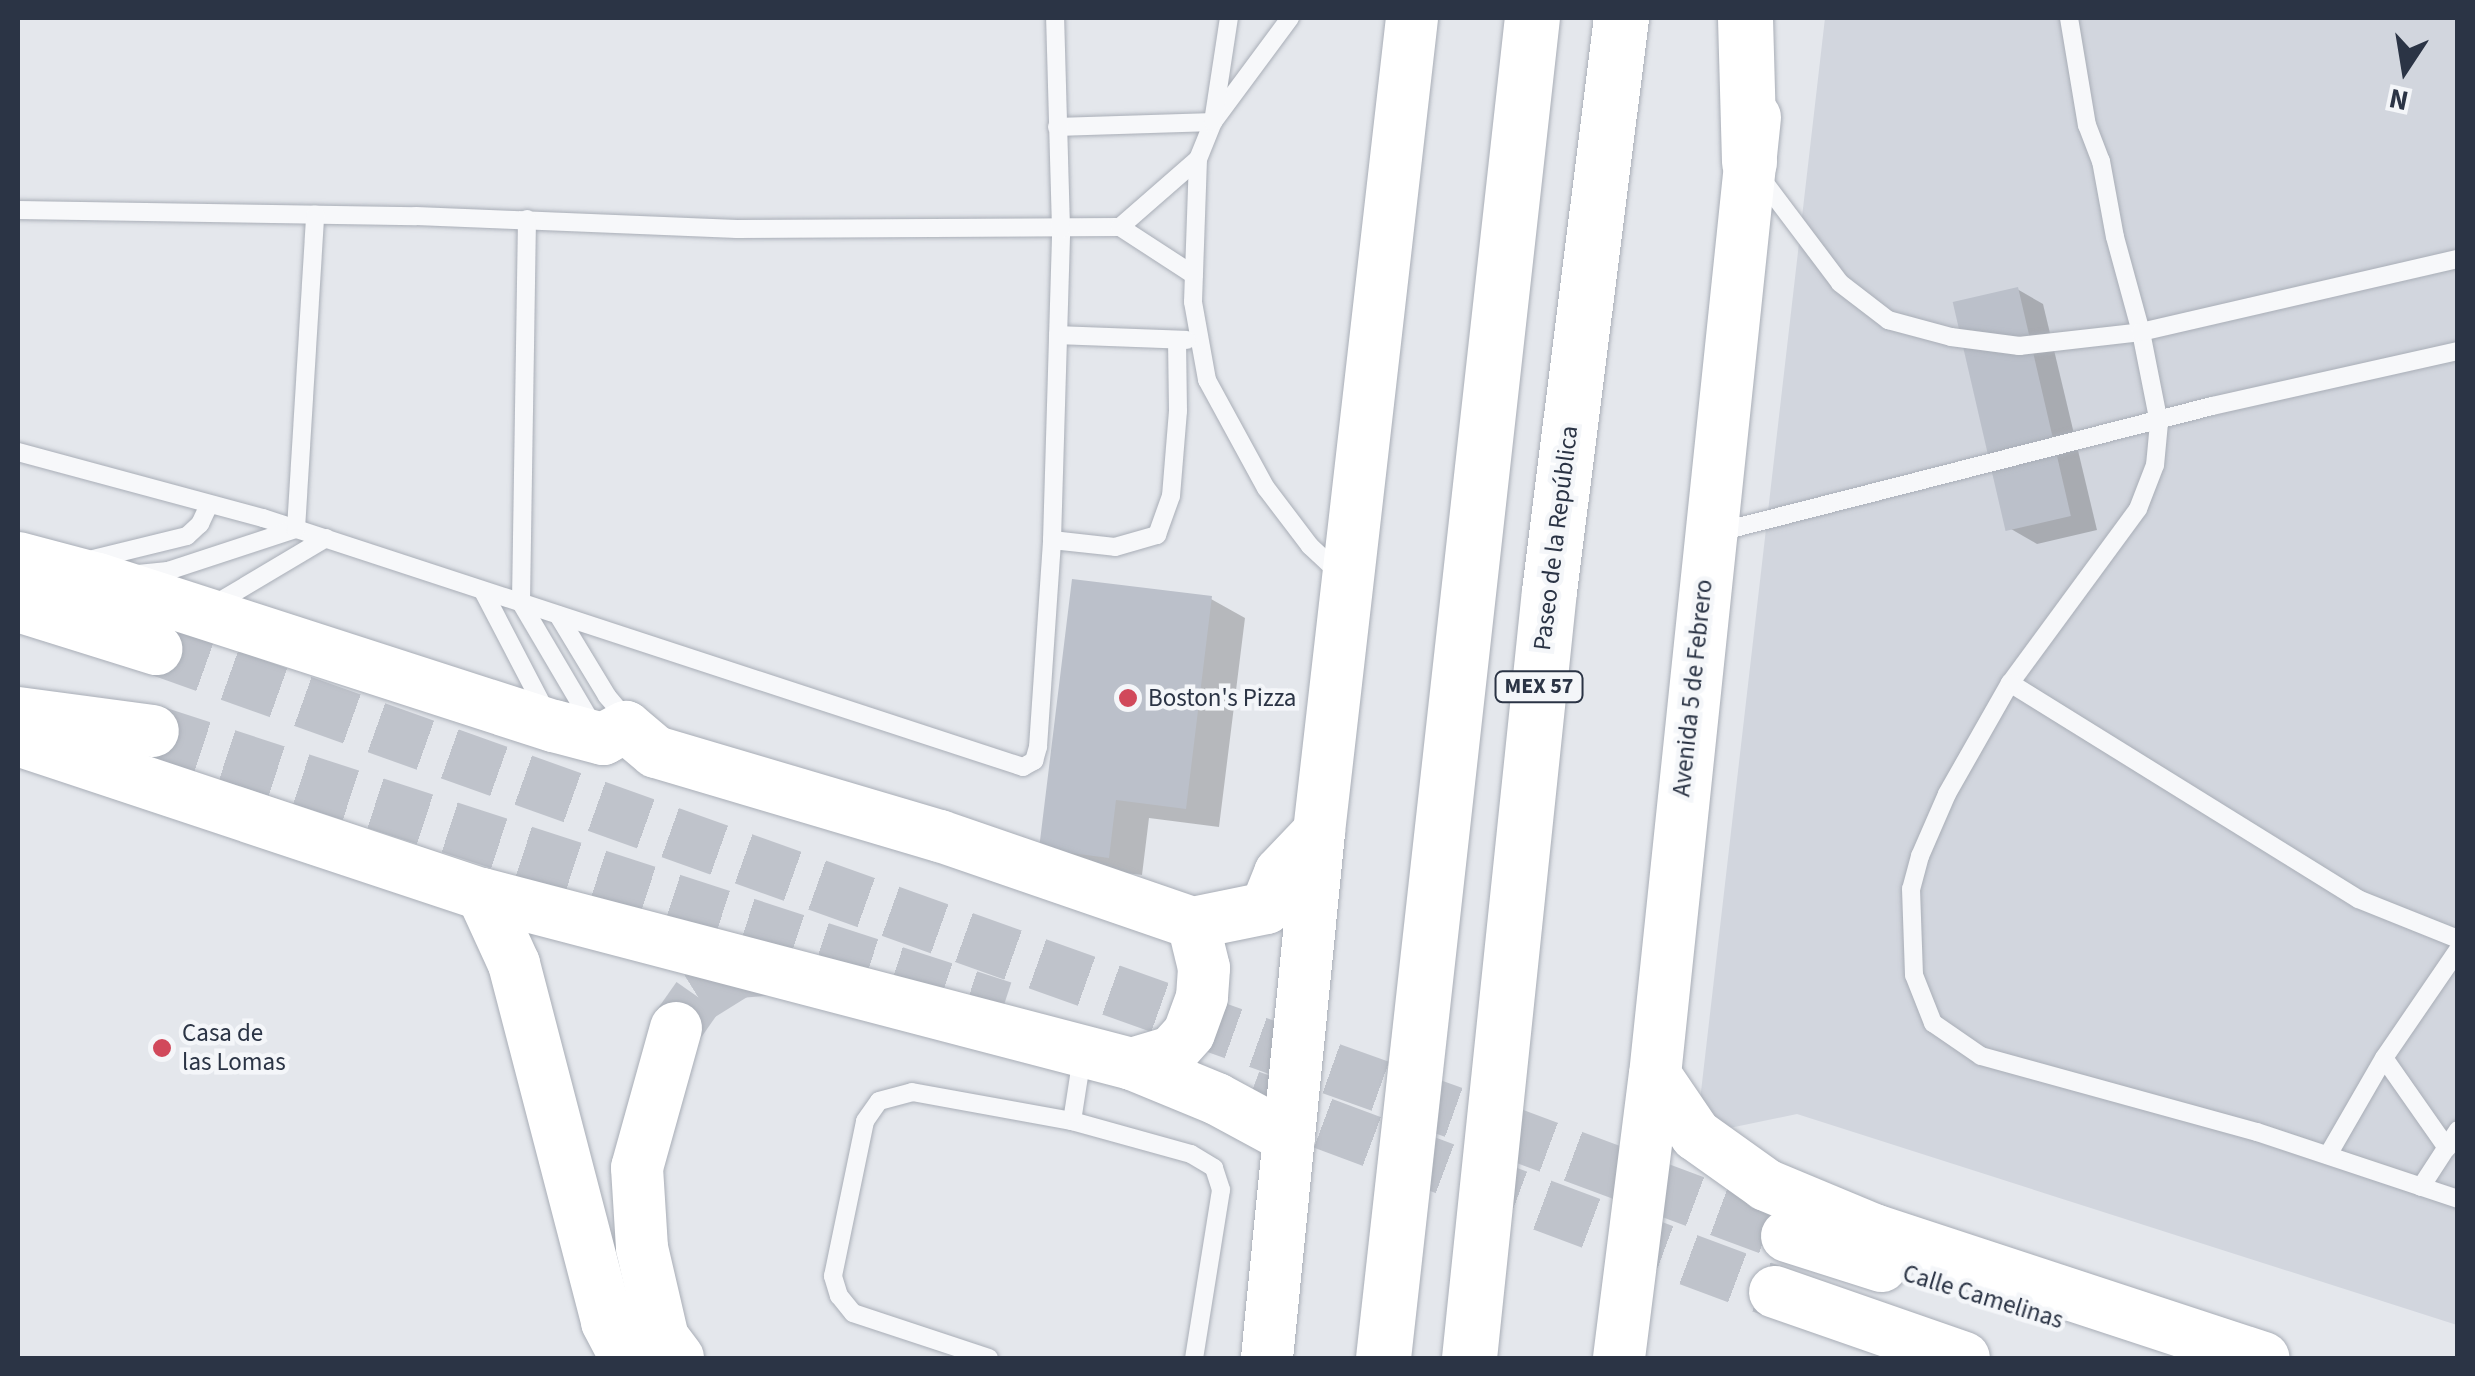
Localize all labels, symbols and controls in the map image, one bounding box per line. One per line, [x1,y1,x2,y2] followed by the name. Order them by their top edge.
[2355,20,2455,120] north arrow
[2385,78,2412,121] text: N
[1527,424,1585,652] street label: Paseo de la República
[1667,578,1719,798] street label: Avenida 5 de Febrero
[1494,670,1584,704] road number: MEX 57
[1148,683,1296,713] place label: Boston's Pizza
[1117,687,1139,709] marker: Boston's Pizza
[182,1019,286,1078] place label: Casa de las Lomas
[151,1037,173,1059] marker: Casa de las Lomas
[1899,1258,2067,1336] street label: Calle Camelinas

